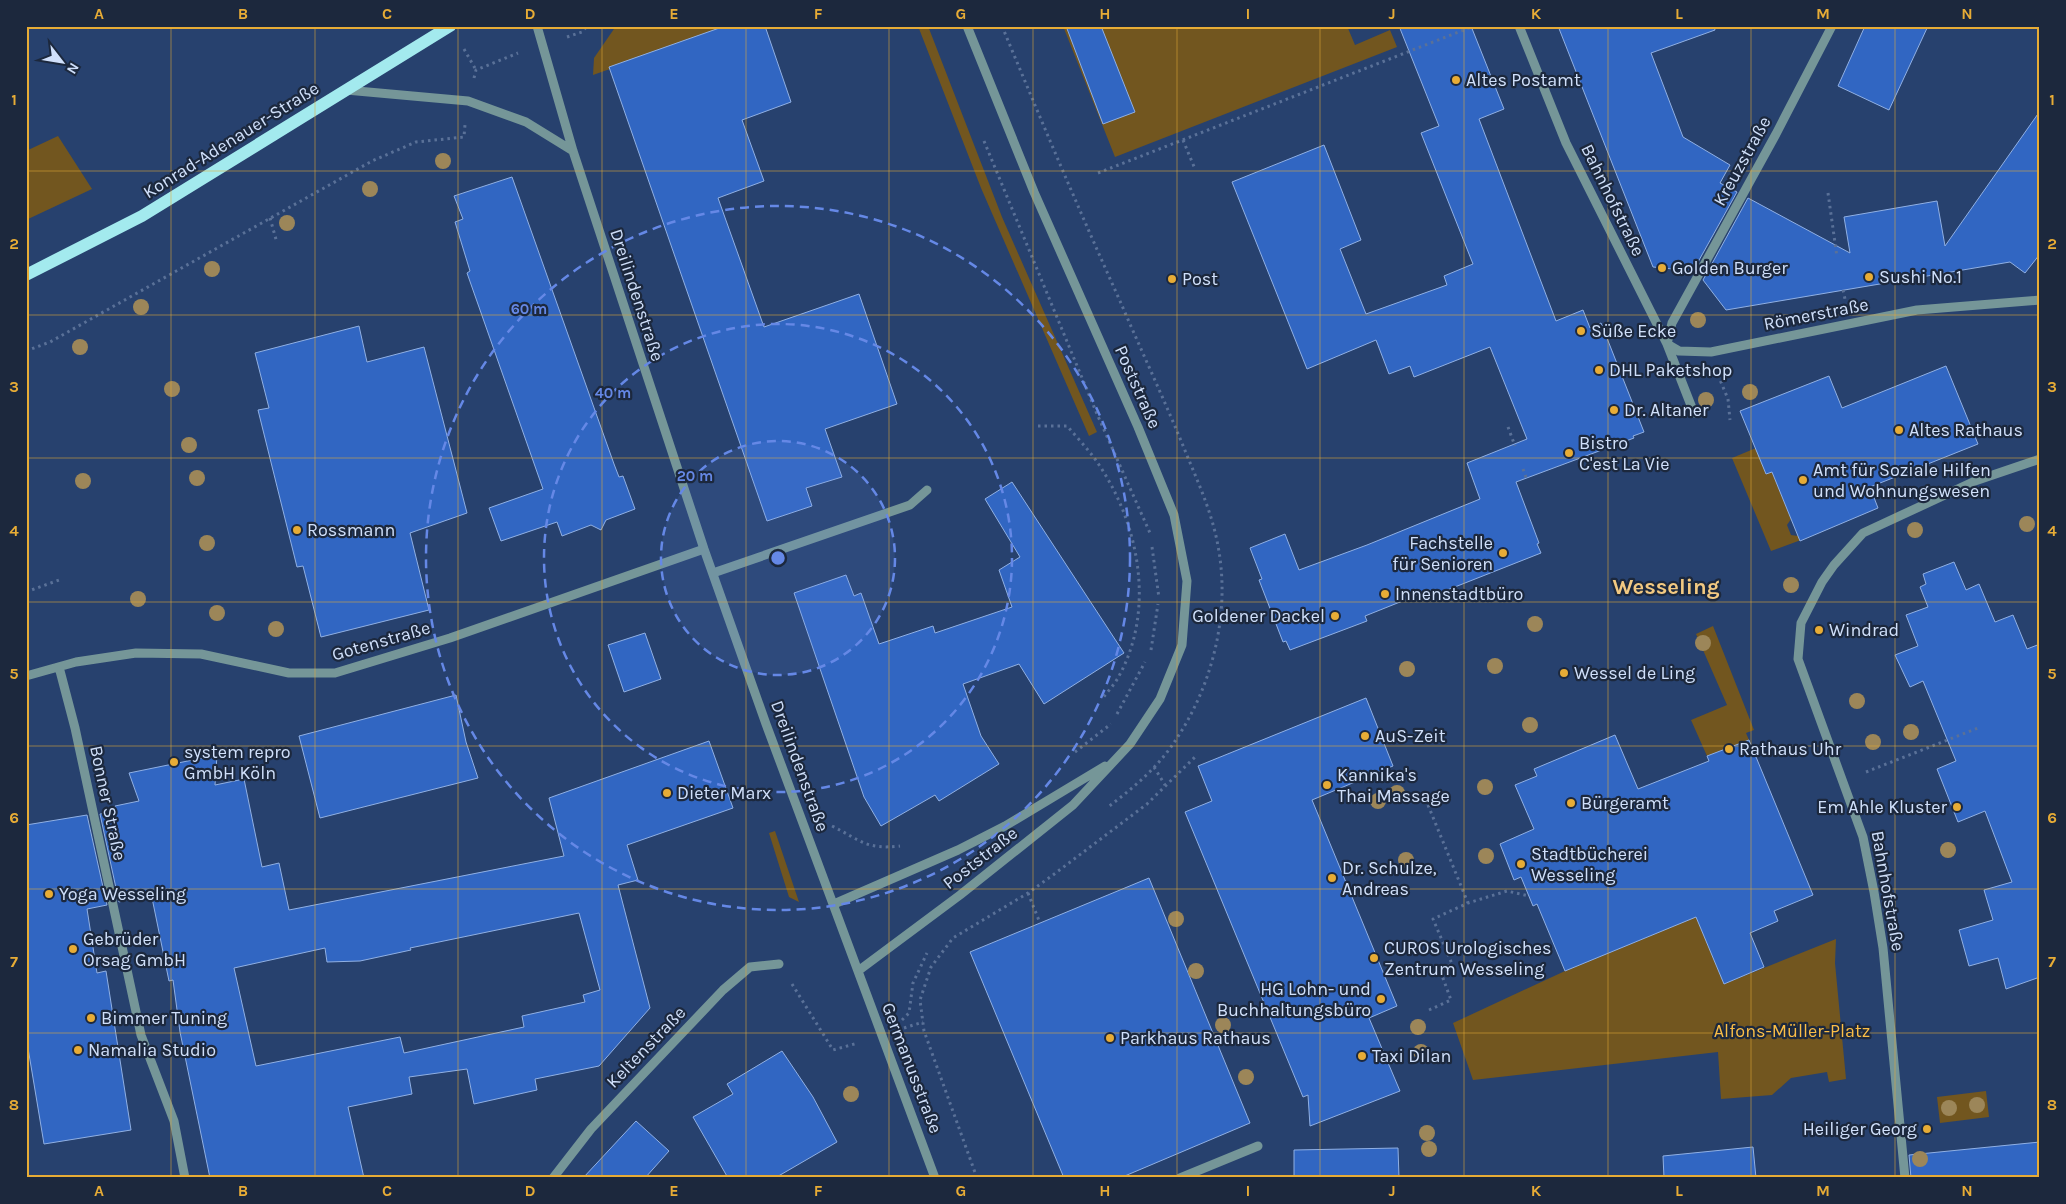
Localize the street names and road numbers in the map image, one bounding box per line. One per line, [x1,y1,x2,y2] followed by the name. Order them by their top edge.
[139,77,323,203] street label: Konrad-Adenauer-Straße
[1708,112,1776,210] street label: Kreuzstraße
[1576,140,1650,260] street label: Bahnhofstraße
[605,226,669,364] street label: Dreilindenstraße
[1762,293,1870,335] street label: Römerstraße
[1110,342,1166,432] street label: Poststraße
[329,616,433,666] street label: Gotenstraße
[766,697,834,835] street label: Dreilindenstraße
[85,743,131,863] street label: Bonner Straße
[938,822,1022,894] street label: Poststraße
[1867,829,1909,953] street label: Bahnhofstraße
[877,1000,947,1136] street label: Germanusstraße
[602,1002,690,1092] street label: Keltenstraße

